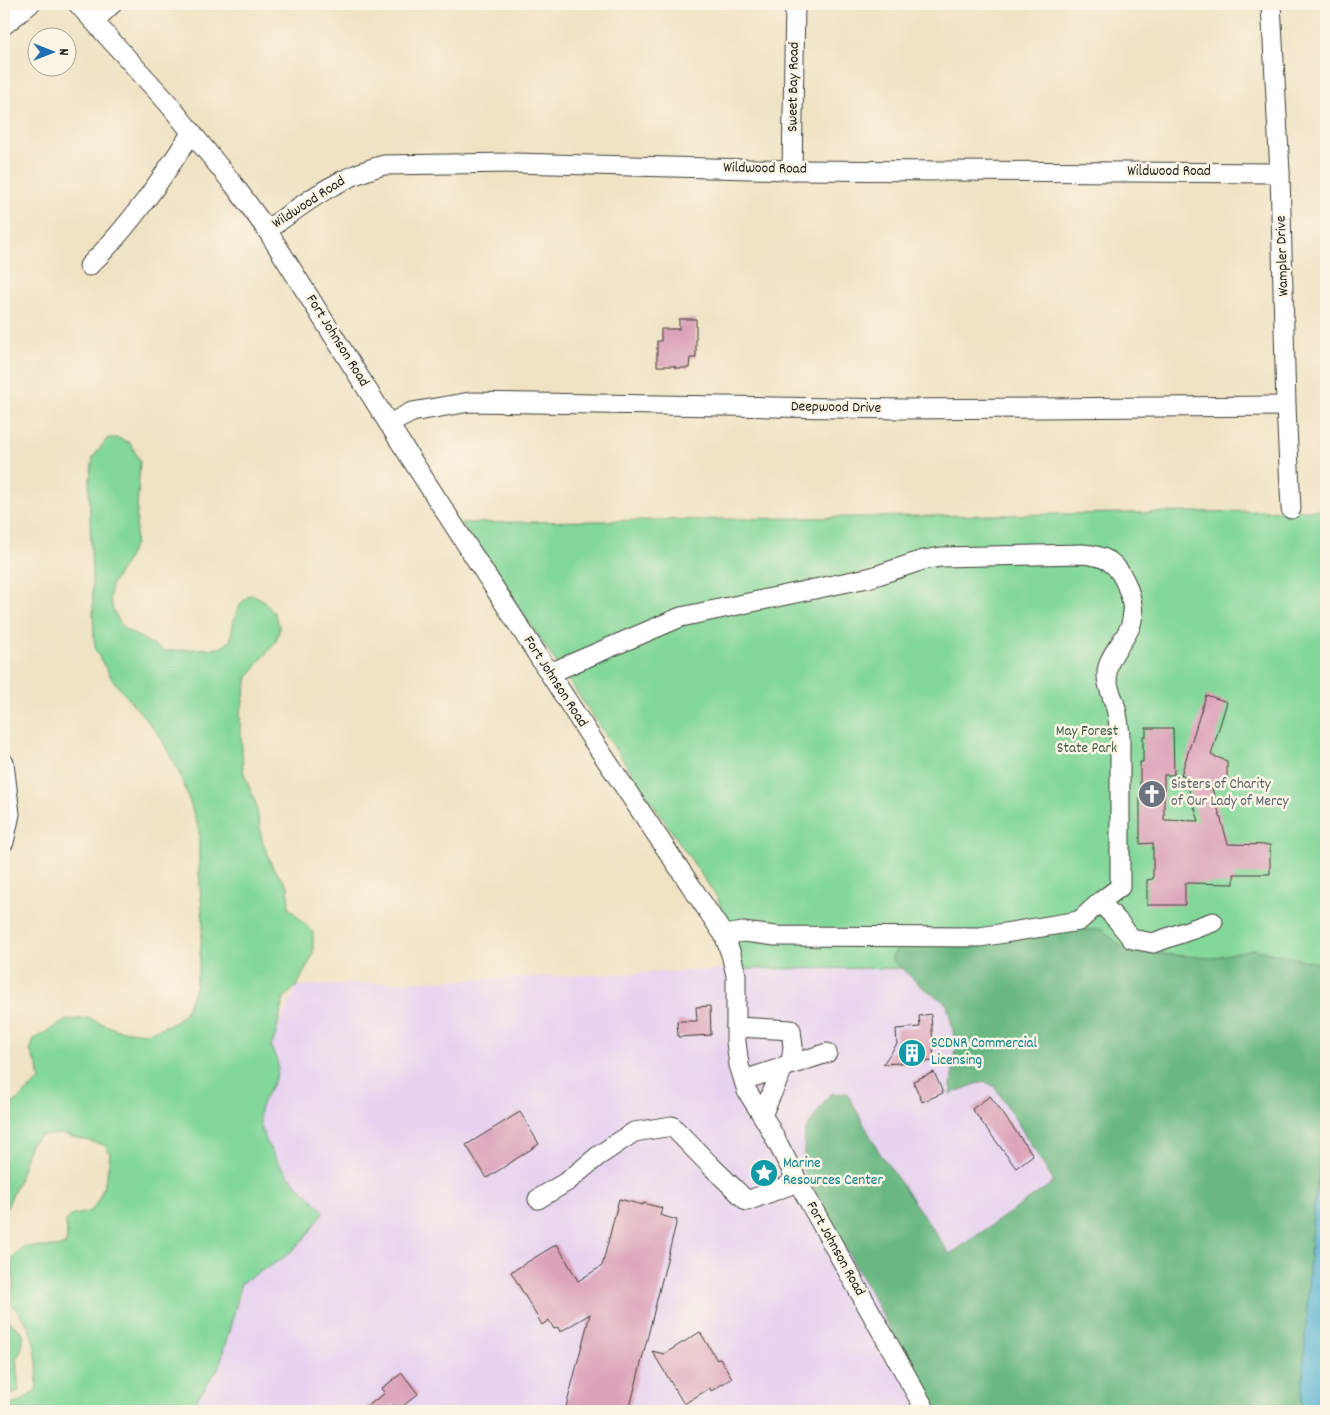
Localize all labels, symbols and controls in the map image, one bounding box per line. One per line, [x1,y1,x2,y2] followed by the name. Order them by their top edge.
[28,28,78,78] north arrow
[782,42,806,132] street label: Sweet Bay Road
[53,49,73,56] text: N
[723,157,807,181] street label: Wildwood Road
[1127,161,1211,183] street label: Wildwood Road
[268,171,350,235] street label: Wildwood Road
[1271,215,1295,297] street label: Wampler Drive
[300,291,374,391] street label: Fort Johnson Road
[791,396,882,420] street label: Deepwood Drive
[517,632,593,732] street label: Fort Johnson Road
[1056,721,1119,760] park label: May Forest State Park
[1171,774,1290,813] place label: Sisters of Charity of Our Lady of Mercy
[1137,779,1167,809] church icon: Sisters of Charity of Our Lady of Mercy
[931,1033,1038,1072] place label: SCDNR Commercial Licensing
[897,1038,927,1068] building icon: SCDNR Commercial Licensing
[783,1153,883,1192] place label: Marine Resources Center
[749,1158,779,1188] place icon: Marine Resources Center
[800,1198,870,1300] street label: Fort Johnson Road

